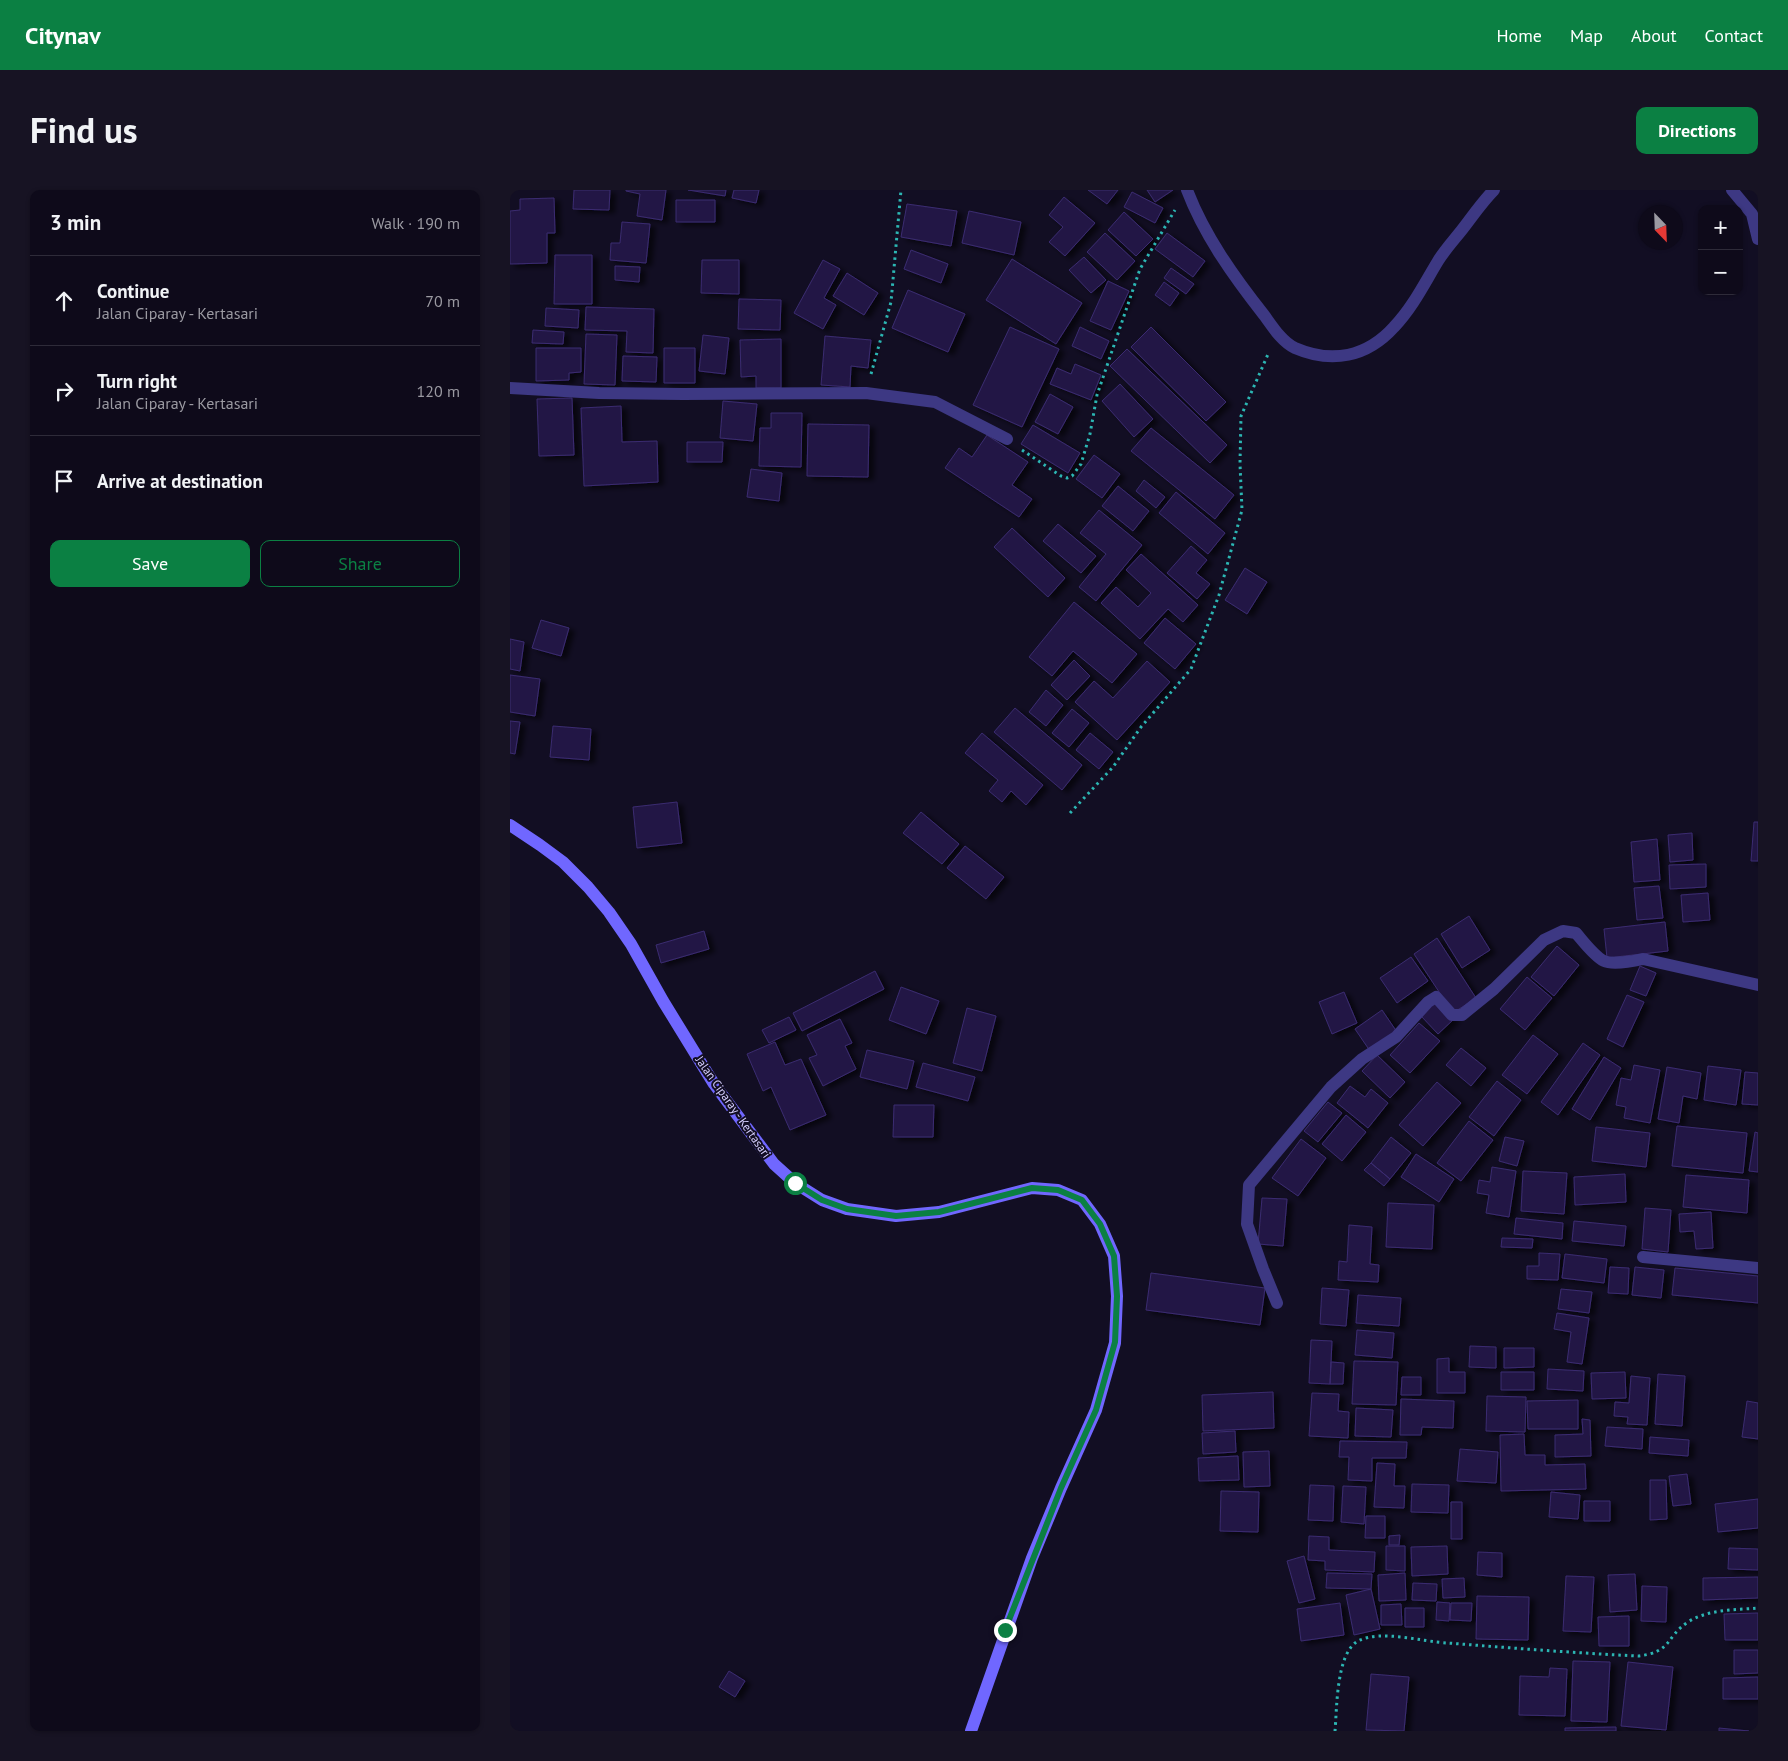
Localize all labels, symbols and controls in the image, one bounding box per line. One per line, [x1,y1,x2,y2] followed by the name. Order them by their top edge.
[25,20,101,51] text: Citynav
[1496,24,1542,47] text: Home
[1570,24,1603,47] text: Map
[1631,24,1677,47] text: About
[1705,24,1763,47] text: Contact
[30,107,138,153] text: Find us
[1636,107,1758,154] button: Directions
[1638,205,1683,250] north arrow
[1698,205,1743,295] map controls
[1698,205,1743,250] button: +
[50,209,101,236] text: 3 min
[371,213,460,233] text: Walk · 190 m
[1698,250,1743,295] button: −
[97,279,169,303] text: Continue
[50,287,78,315] icon: ahead
[425,291,460,311] text: 70 m
[97,303,258,323] text: Jalan Ciparay - Kertasari
[97,369,177,393] text: Turn right
[50,377,78,405] icon: right
[417,381,460,401] text: 120 m
[97,393,258,413] text: Jalan Ciparay - Kertasari
[50,467,78,495] icon: arrive
[97,469,263,493] text: Arrive at destination
[50,540,250,587] button: Save
[260,540,460,587] button: Share
[692,1052,774,1160] street label: Jalan Ciparay - Kertasari
[784,1172,807,1195] route start
[994,1619,1017,1642] route end

